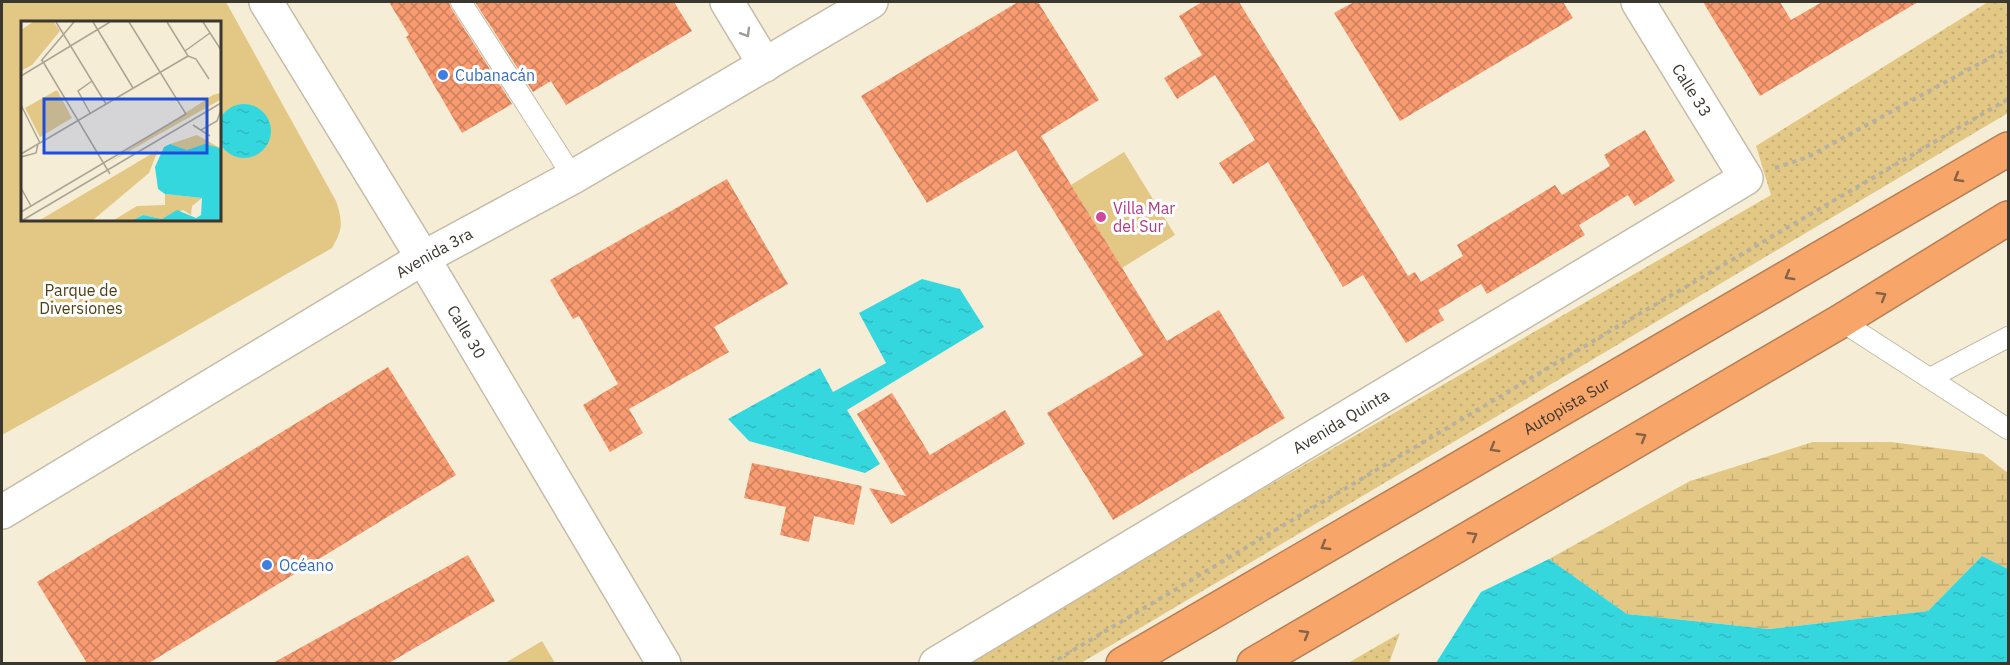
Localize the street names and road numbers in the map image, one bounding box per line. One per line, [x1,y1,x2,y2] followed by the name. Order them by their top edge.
[1668,60,1716,120] street label: Calle 33
[392,223,476,282] street label: Avenida 3ra
[443,301,490,362] street label: Calle 30
[1519,373,1613,439] street label: Autopista Sur
[1289,384,1393,458] street label: Avenida Quinta

